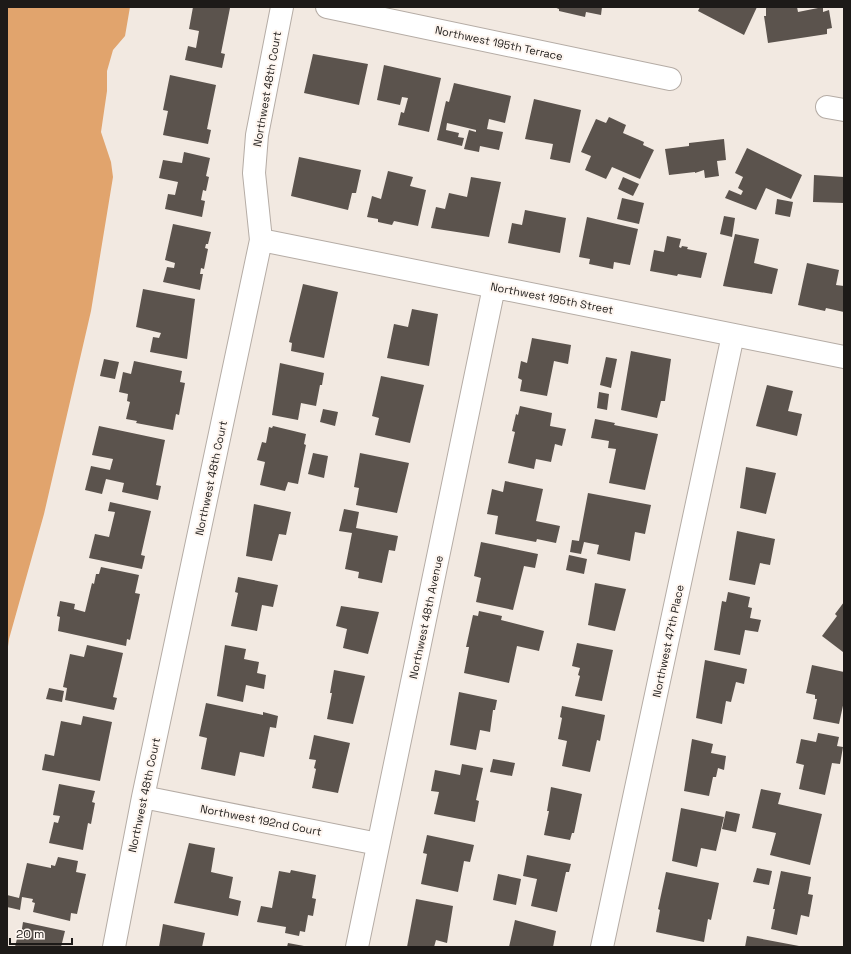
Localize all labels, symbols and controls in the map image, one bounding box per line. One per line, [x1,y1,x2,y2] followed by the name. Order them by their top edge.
[434,23,564,63] street label: Northwest 195th Terrace
[250,30,284,148] street label: Northwest 48th Court
[489,279,615,317] street label: Northwest 195th Street
[192,419,230,537] street label: Northwest 48th Court
[406,554,446,680] street label: Northwest 48th Avenue
[649,583,687,699] street label: Northwest 47th Place
[125,736,163,854] street label: Northwest 48th Court
[199,801,323,839] street label: Northwest 192nd Court
[10,920,72,946] scale bar
[16,926,44,942] text: 20 m

